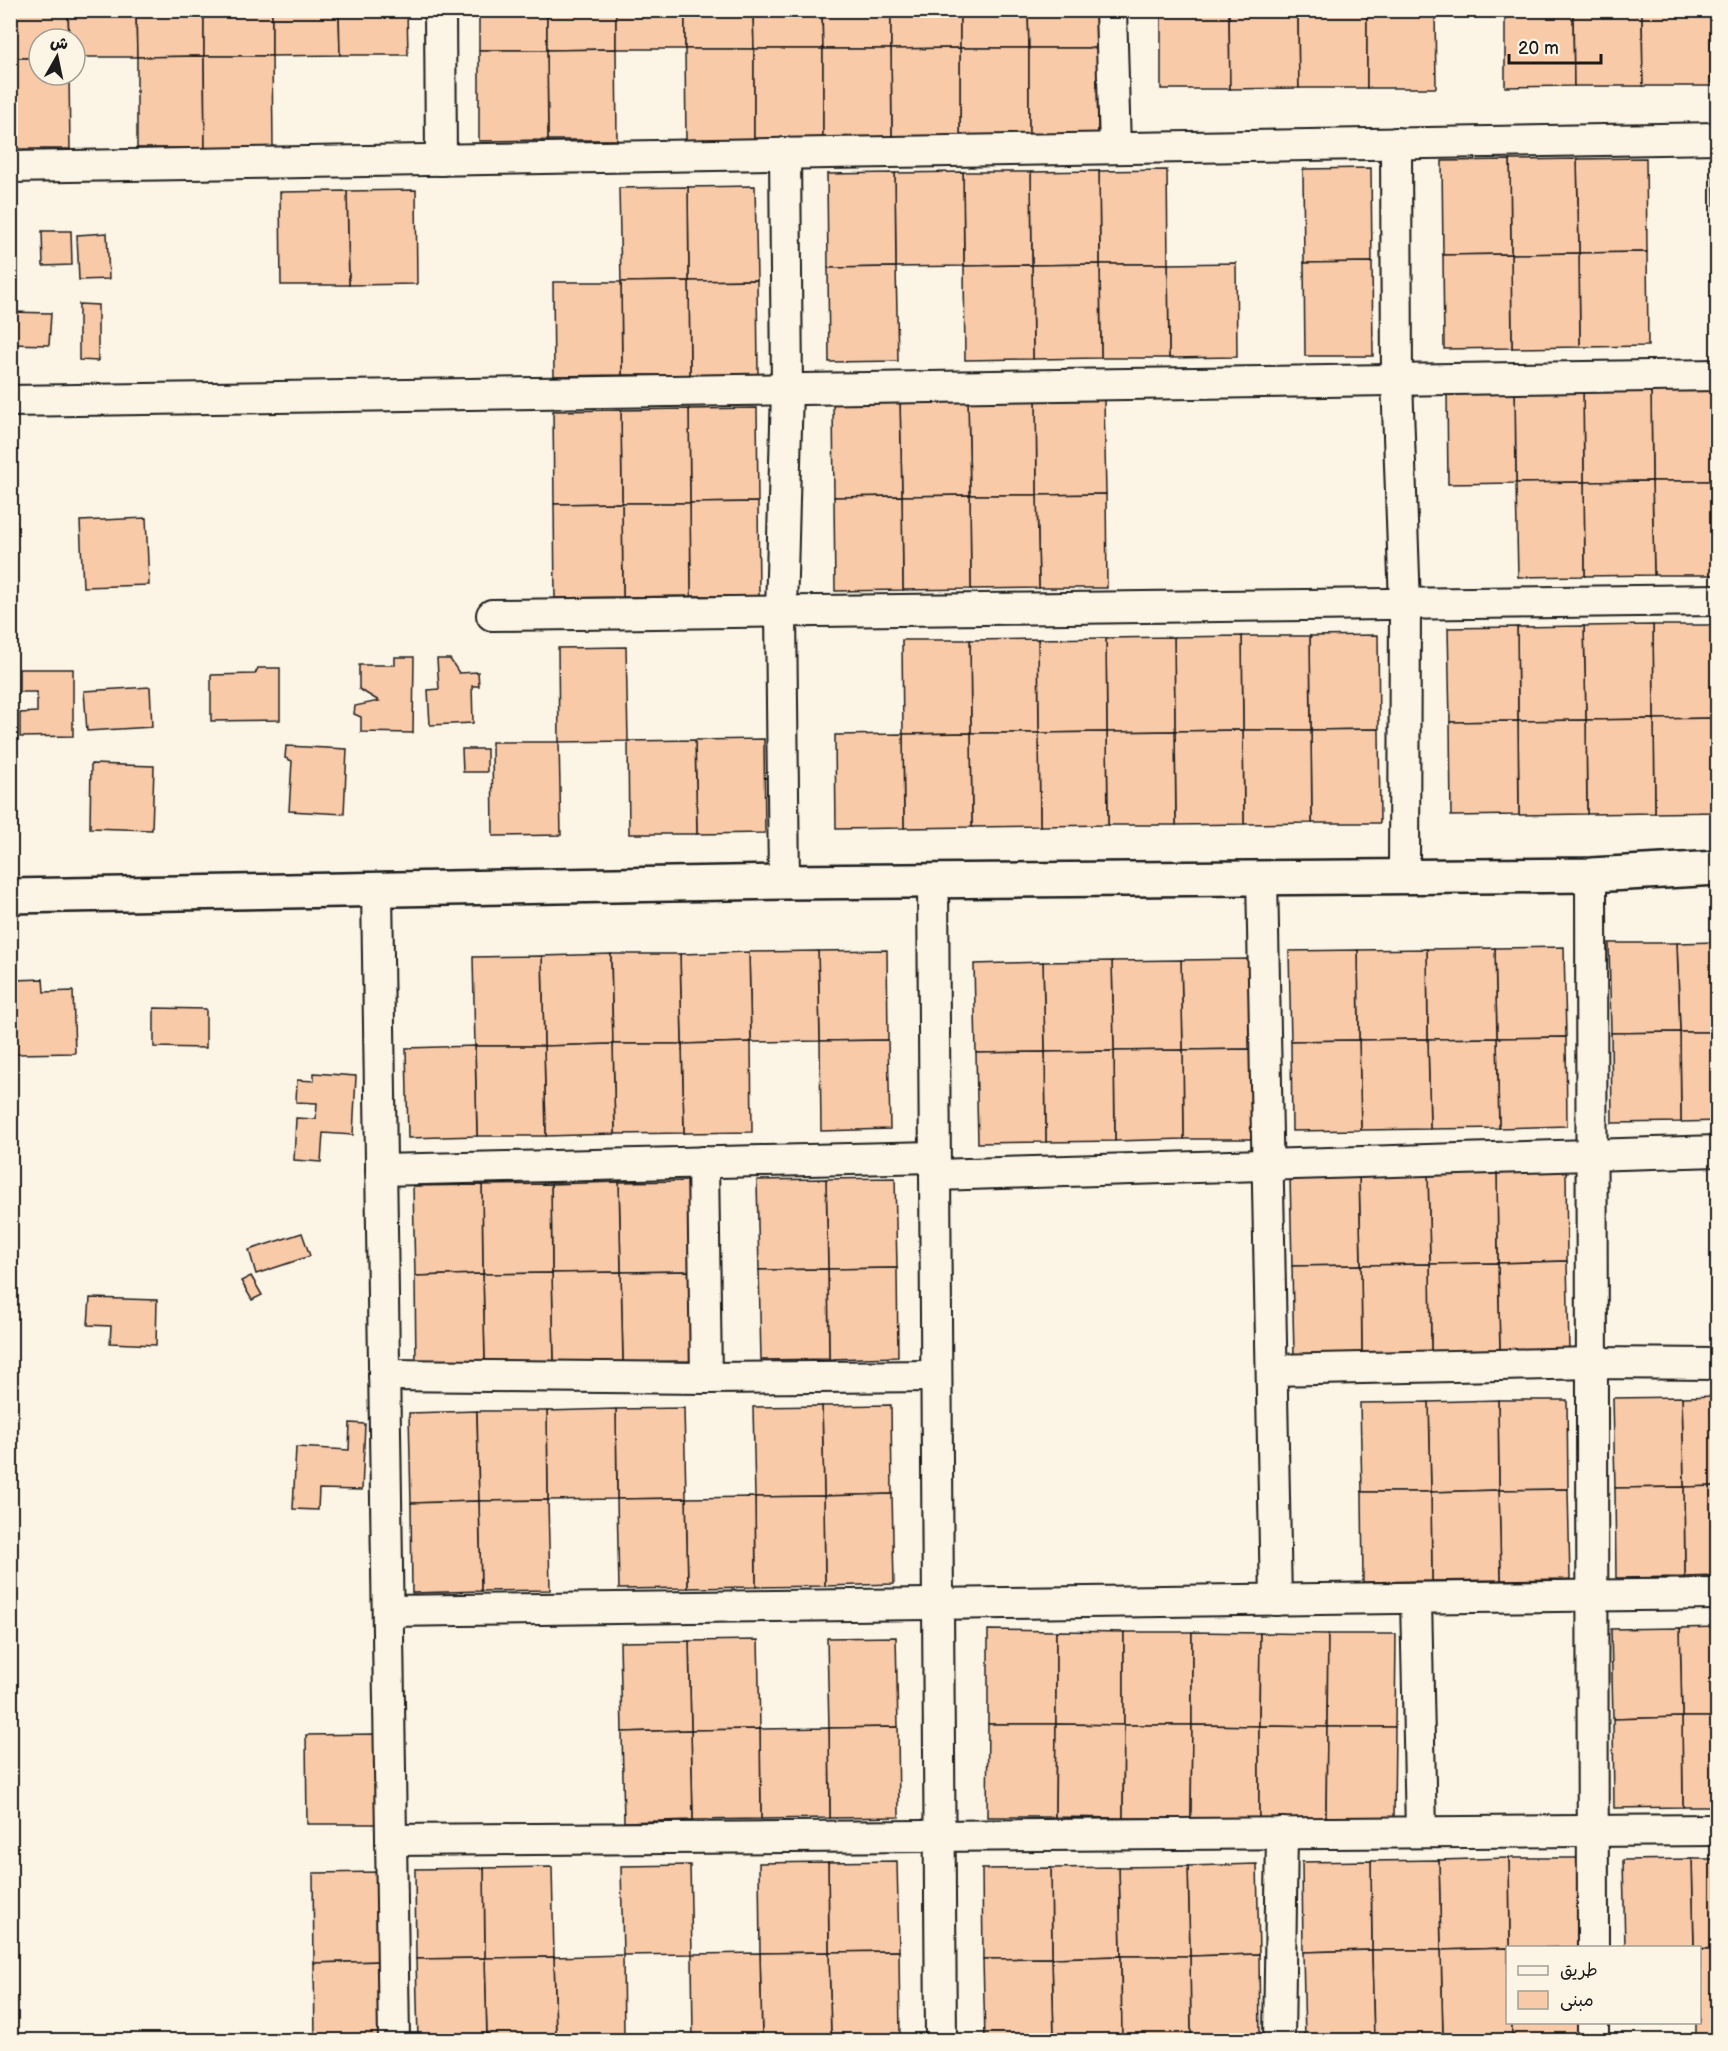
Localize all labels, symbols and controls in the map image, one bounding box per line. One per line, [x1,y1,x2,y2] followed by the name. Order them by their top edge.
[27,27,87,87] north arrow
[1509,27,1600,65] scale bar
[49,33,69,54] text: ش
[1518,38,1559,59] text: 20 m
[1506,1946,1701,2024] legend
[1560,1960,1598,1981] text: طريق
[1560,1990,1594,2011] text: مبنى

